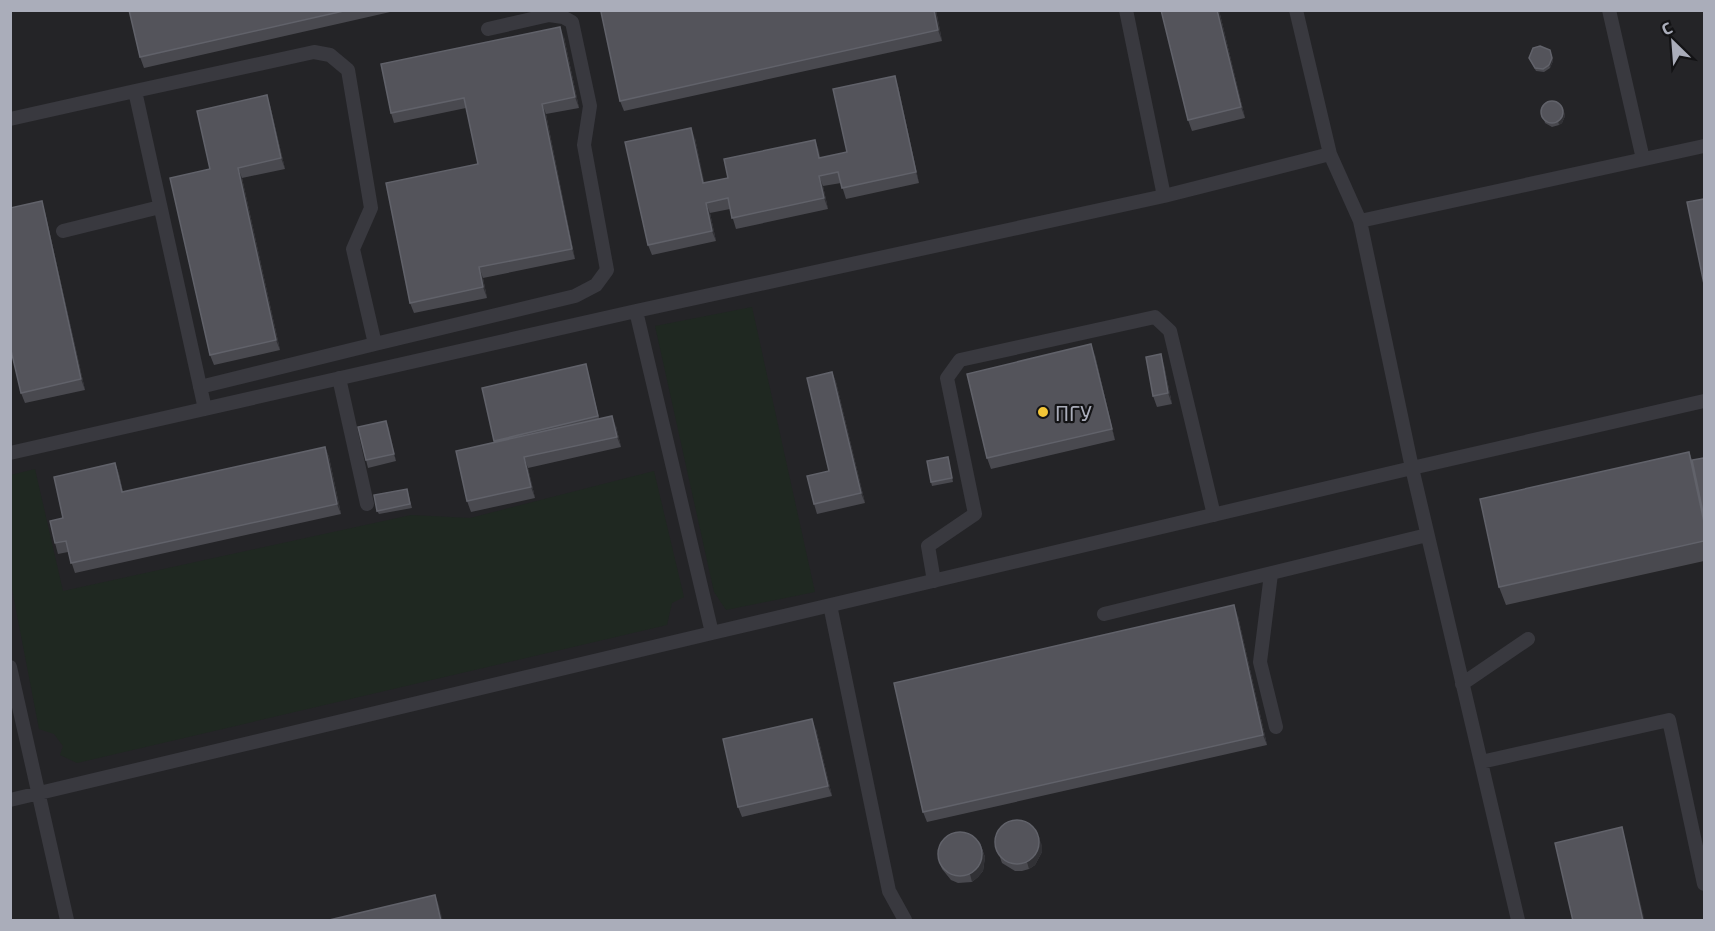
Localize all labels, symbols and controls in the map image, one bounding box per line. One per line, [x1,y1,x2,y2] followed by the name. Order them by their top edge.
[1643,12,1703,72] north arrow
[1658,17,1675,39] text: С
[1055,400,1092,425] place label: ПГУ
[1036,405,1050,419] marker: ПГУ

